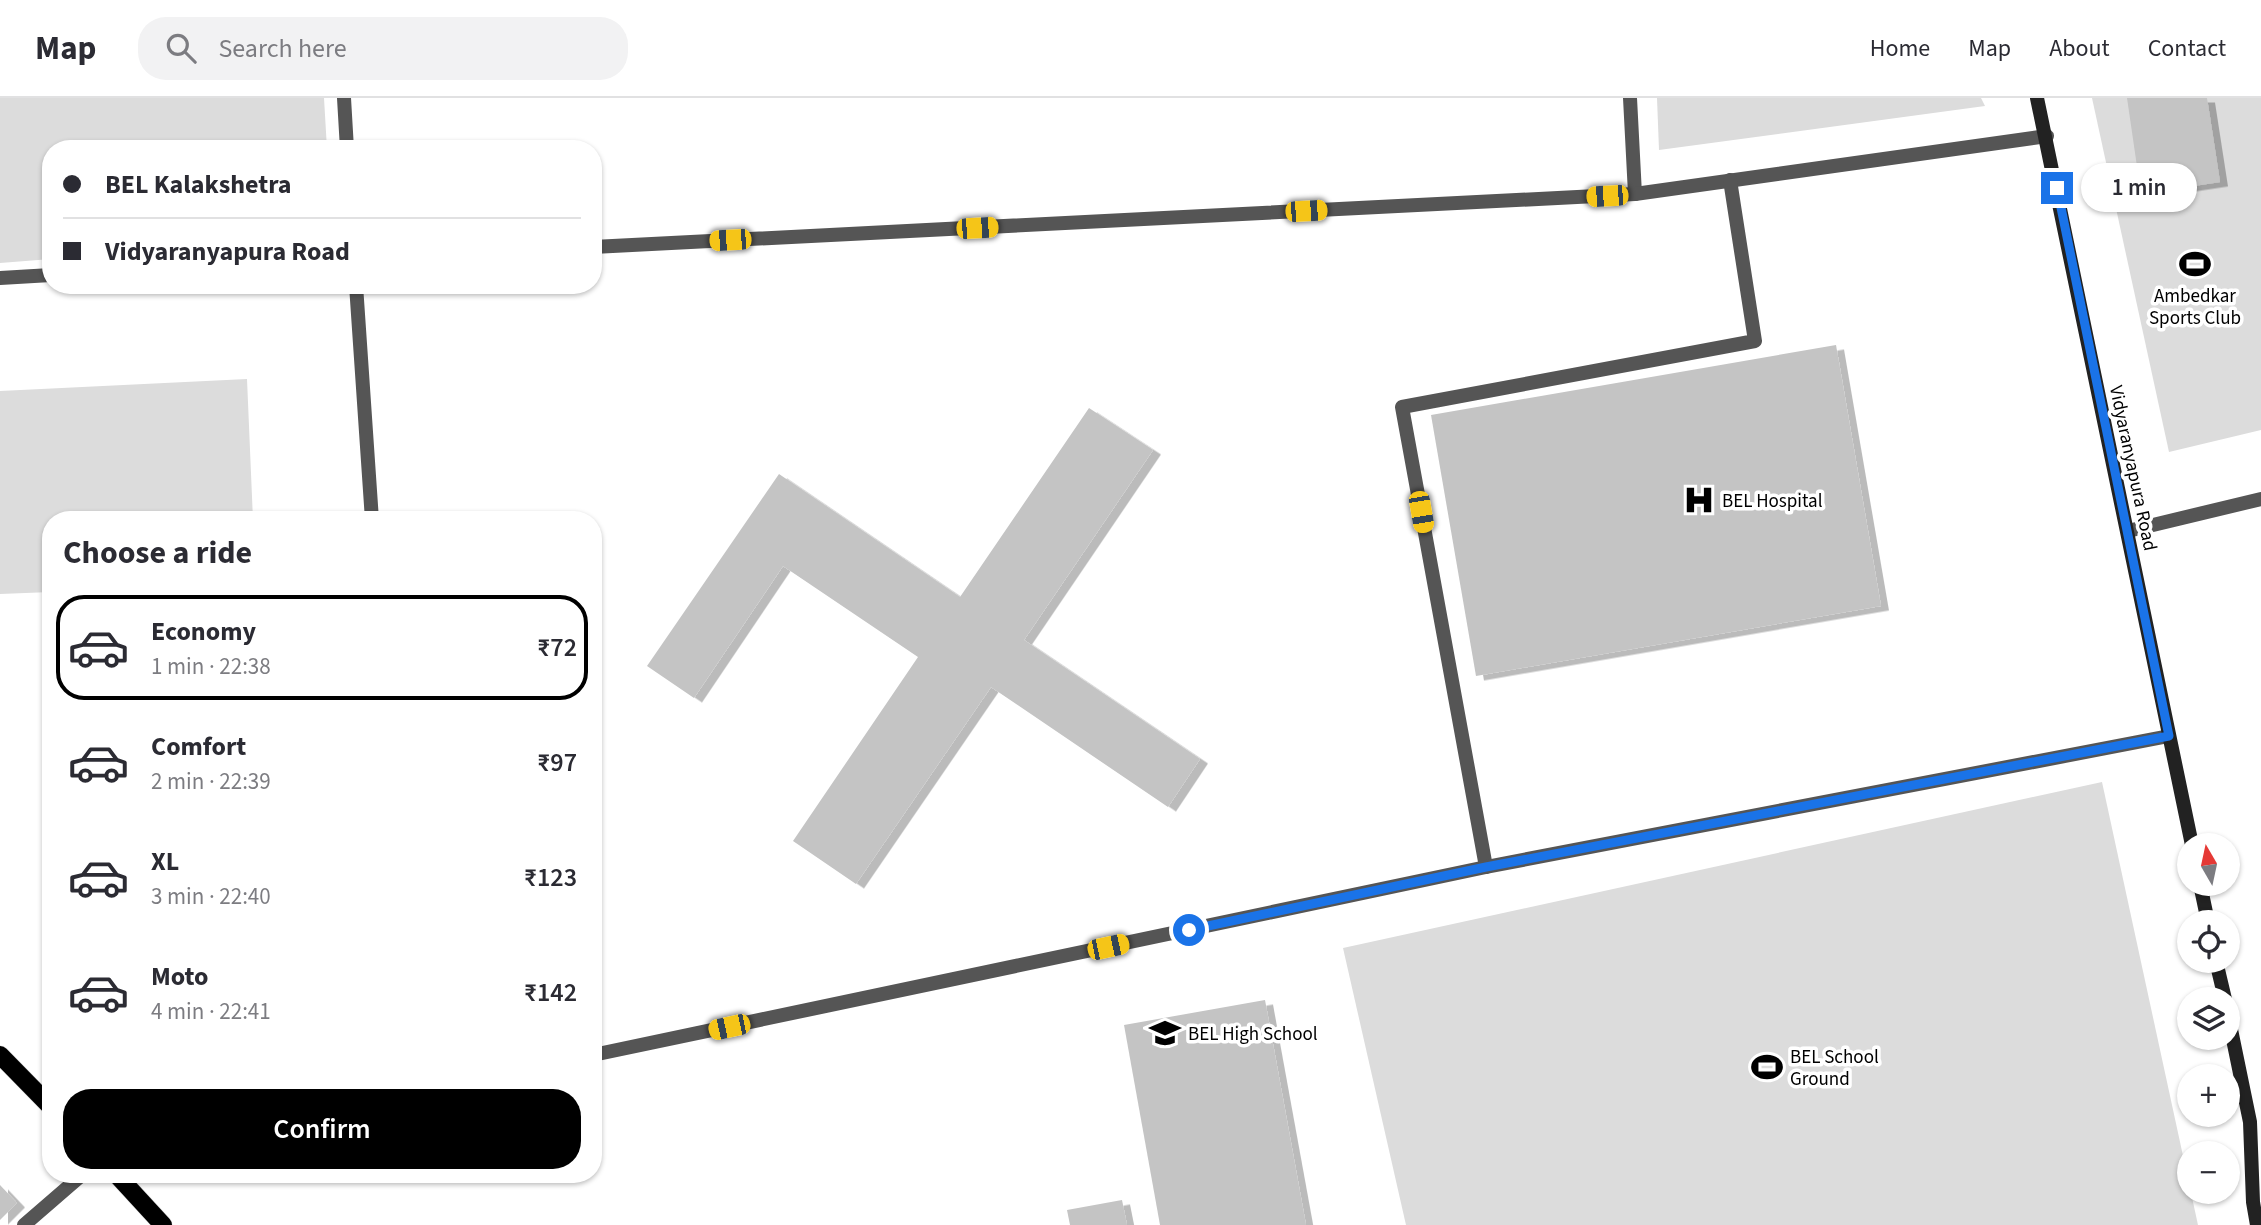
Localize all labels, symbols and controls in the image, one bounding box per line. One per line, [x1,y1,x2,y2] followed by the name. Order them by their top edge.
[138,17,628,80] search box
[35,25,96,72] text: Map
[162,29,200,67] icon: search
[218,30,347,67] text: Search here
[1870,31,1930,66] text: Home
[1968,31,2011,66] text: Map
[2049,31,2110,66] text: About
[2148,31,2226,66] text: Contact
[2082,164,2197,212] callout: 1 min
[105,166,292,203] text: BEL Kalakshetra
[2112,171,2166,204] text: 1 min
[2041,172,2073,204] route end
[1586,184,1629,208] car
[1285,199,1328,223] car
[956,216,999,240] car
[709,228,752,252] car
[105,233,350,270] text: Vidyaranyapura Road
[2178,247,2212,281] sports icon: Ambedkar Sports Club
[2149,283,2241,332] place label: Ambedkar Sports Club
[2102,383,2163,553] street label: Vidyaranyapura Road
[1682,483,1716,517] hospital icon: BEL Hospital
[1722,488,1823,515] place label: BEL Hospital
[1408,489,1435,535] car
[63,530,252,576] text: Choose a ride
[151,613,256,650] text: Economy
[67,616,130,679] icon: car
[537,629,577,666] text: ₹72
[151,650,271,683] text: 1 min · 22:38
[151,728,246,765] text: Comfort
[67,731,130,794] icon: car
[537,744,577,781] text: ₹97
[151,765,271,798] text: 2 min · 22:39
[2177,833,2240,896] north arrow
[2177,833,2240,1204] map controls
[151,843,179,880] text: XL
[67,846,130,909] icon: car
[524,859,577,896] text: ₹123
[151,880,271,913] text: 3 min · 22:40
[2177,910,2240,973] button: locate
[1173,914,1205,946] route start
[1086,932,1131,962] car
[151,958,208,995] text: Moto
[67,961,130,1024] icon: car
[524,974,577,1011] text: ₹142
[2177,987,2240,1050] button: layers
[151,995,271,1028] text: 4 min · 22:41
[707,1012,752,1042] car
[1148,1016,1182,1050] school or university icon: BEL High School
[1188,1021,1318,1048] place label: BEL High School
[1790,1044,1879,1093] place label: BEL School Ground
[1750,1050,1784,1084] sports icon: BEL School Ground
[2177,1064,2240,1127] button: +
[63,1089,581,1169] button: Confirm
[2177,1141,2240,1204] button: −

